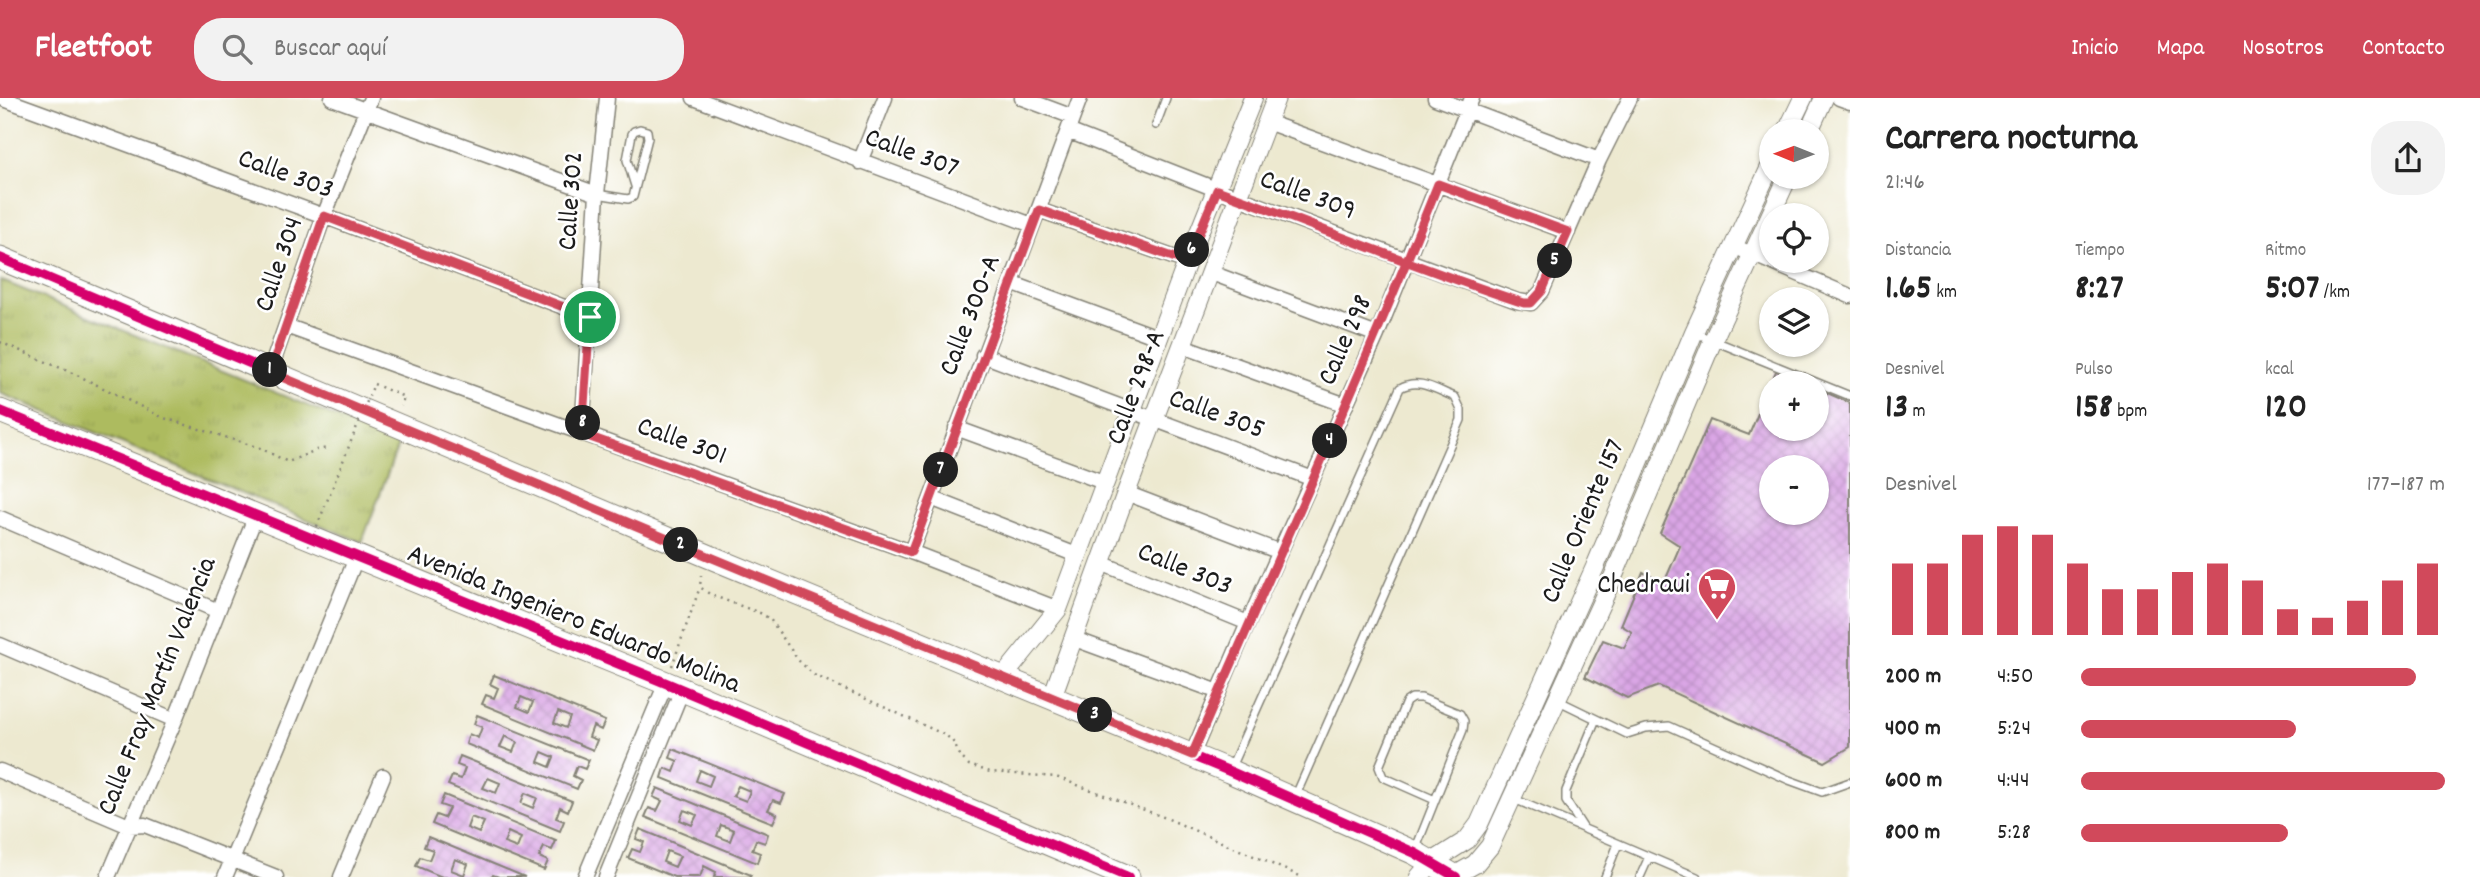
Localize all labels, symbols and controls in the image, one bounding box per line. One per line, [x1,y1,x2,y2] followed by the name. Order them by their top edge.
[194,18,684,81] search box
[35,26,152,73] text: Fleetfoot
[218,30,256,68] icon: search
[274,31,386,68] text: Buscar aquí
[2071,32,2119,66] text: Inicio
[2157,32,2204,66] text: Mapa
[2242,32,2324,66] text: Nosotros
[2362,32,2445,66] text: Contacto
[1885,113,2137,168] text: Carrera nocturna
[1759,119,1829,189] north arrow
[1759,119,1829,525] map controls
[858,120,964,190] street label: Calle 307
[2371,121,2445,195] button: share
[232,140,338,212] street label: Calle 303
[550,150,596,252] street label: Calle 302
[1253,161,1361,233] street label: Calle 309
[1885,167,1925,200] text: 21:46
[1759,203,1829,273] button: locate
[246,212,316,318] street label: Calle 304
[1174,232,1210,268] pin: 6
[1187,236,1196,263] text: 6
[1885,238,1951,265] text: Distancia
[2075,238,2125,265] text: Tiempo
[2265,238,2306,265] text: Ritmo
[1538,244,1572,278] pin: 5
[1550,247,1559,274] text: 5
[931,250,1013,382] street label: Calle 300-A
[1885,265,1932,315] text: 1.65
[2075,265,2124,315] text: 8:27
[2265,265,2320,315] text: 5:07
[1932,280,1957,307] text: km
[2320,280,2350,307] text: /km
[560,287,620,347] pin
[1759,287,1829,357] button: layers
[1309,289,1385,393] street label: Calle 298
[571,298,609,336] icon: arrive
[1098,325,1178,451] street label: Calle 298-A
[252,352,288,388] pin: 1
[267,356,272,383] text: 1
[1885,357,1944,384] text: Desnivel
[2075,357,2113,384] text: Pulso
[2265,357,2294,384] text: kcal
[1759,371,1829,441] button: +
[1162,380,1270,452] street label: Calle 305
[1885,384,1908,434] text: 13
[2075,384,2113,434] text: 158
[2265,384,2307,434] text: 120
[1908,399,1926,426] text: m
[2113,399,2147,426] text: bpm
[566,406,600,440] pin: 8
[631,408,731,478] street label: Calle 301
[579,409,586,436] text: 8
[1312,424,1348,458] pin: 4
[1326,427,1333,454] text: 4
[1532,434,1638,610] street label: Calle Oriente 157
[923,452,958,488] pin: 7
[1759,455,1829,525] button: −
[937,456,944,483] text: 7
[1885,469,1957,502] text: Desnivel
[2367,469,2445,502] text: 177–187 m
[664,528,698,562] pin: 2
[676,531,685,558] text: 2
[1131,534,1237,608] street label: Calle 303
[400,536,746,707] street label: Avenida Ingeniero Eduardo Molina
[89,551,229,822] street label: Calle Fray Martín Valencia
[1696,566,1738,621] supermarket icon: Chedraui
[1597,567,1690,607] place label: Chedraui
[1885,661,1941,694] text: 200 m
[1997,661,2034,694] text: 4:50
[1078,698,1112,732] pin: 3
[1090,701,1099,728] text: 3
[1885,713,1941,746] text: 400 m
[1997,713,2031,746] text: 5:24
[1885,765,1942,798] text: 600 m
[1997,765,2029,798] text: 4:44
[1885,817,1940,850] text: 800 m
[1997,817,2031,850] text: 5:28

